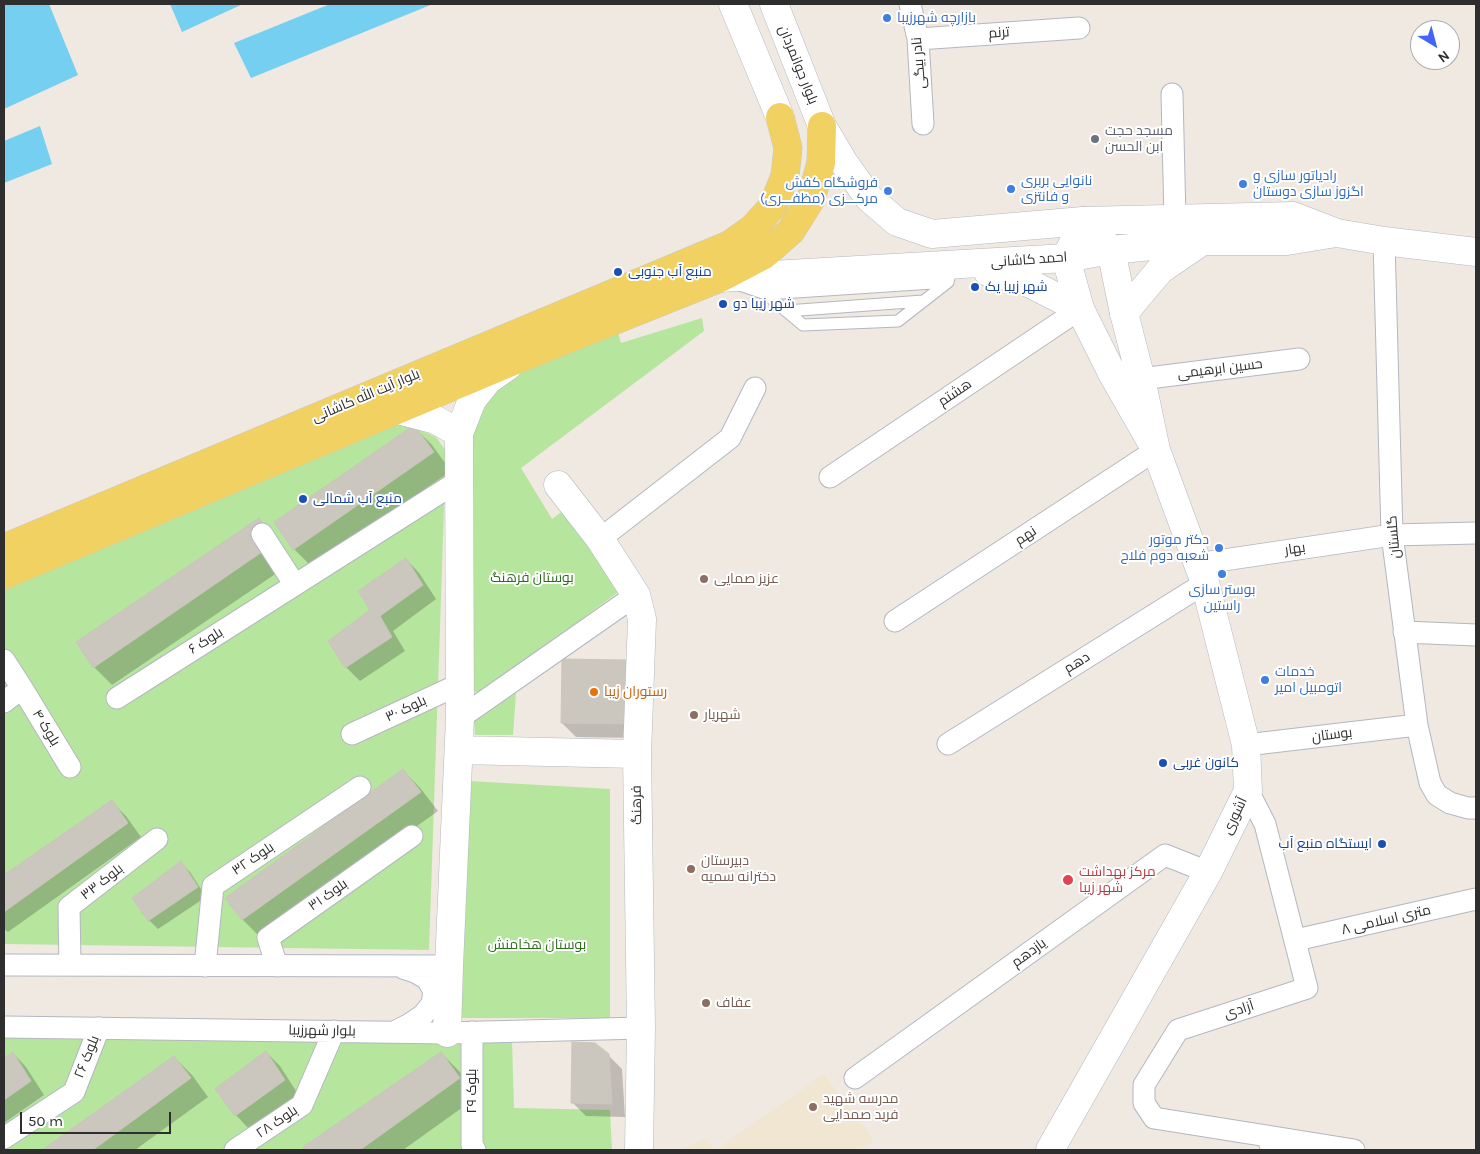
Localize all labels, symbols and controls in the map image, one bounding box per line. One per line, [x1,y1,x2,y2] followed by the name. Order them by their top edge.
[897,10,976,26] place label: بازارچه شهرزیبا
[881,12,893,24] marker: بازارچه شهرزیبا
[1410,20,1460,70] north arrow
[775,23,821,107] street label: بلوار جوانمردان
[988,24,1010,42] street label: ترنم
[908,36,930,90] street label: نادر بیگی
[1435,47,1453,66] text: N
[1105,123,1173,156] place label: مسجد حجت ابن الحسن
[1089,133,1101,145] marker: مسجد حجت ابن الحسن
[1253,168,1364,200] place label: رادیاتور سازی و اگزوز سازی دوستان
[1021,173,1092,206] place label: نانوایی بربری و فانتزی
[760,175,878,208] place label: فروشگاه کفش مرکـــزی (مظفـــری)
[1237,178,1249,190] marker: رادیاتور سازی و اگزوز سازی دوستان
[1005,183,1017,195] marker: نانوایی بربری و فانتزی
[882,185,894,197] marker: فروشگاه کفش مرکـــزی (مظفـــری)
[990,249,1068,271] street label: احمد کاشانی
[628,264,712,280] place label: منبع آب جنوبی
[612,266,624,278] marker: منبع آب جنوبی
[985,279,1048,295] place label: شهر زیبا یک
[969,281,981,293] marker: شهر زیبا یک
[733,296,795,312] place label: شهر زیبا دو
[717,298,729,310] marker: شهر زیبا دو
[1176,355,1264,383] street label: حسین ابرهیمی
[309,366,423,426] street label: بلوار آیت الله کاشانی
[935,376,975,410] street label: هشتم
[313,491,402,507] place label: منبع آب شمالی
[297,493,309,505] marker: منبع آب شمالی
[1384,515,1404,559] street label: گلستان
[1012,523,1040,549] street label: نهم
[1120,532,1209,564] place label: دکتر موتور شعبه دوم فلاح
[1284,539,1306,559] street label: بهار
[1213,542,1225,554] marker: دکتر موتور شعبه دوم فلاح
[1216,568,1228,580] marker: بوستر سازی راستین
[490,570,574,586] park label: بوستان فرهنگ
[714,571,779,587] place label: عزیز صمایی
[698,573,710,585] marker: عزیز صمایی
[1189,582,1255,614] place label: بوستر سازی راستین
[186,624,226,658] street label: بلوک ۶
[1061,649,1093,677] street label: دهم
[1275,664,1342,696] place label: خدمات اتومبیل امیر
[1259,674,1271,686] marker: خدمات اتومبیل امیر
[604,684,667,700] place label: رستوران زیبا
[588,686,600,698] marker: رستوران زیبا
[383,692,429,726] street label: بلوک ۳۰
[29,707,63,749] street label: بلوک ۴
[704,707,741,723] place label: شهریار
[688,709,700,721] marker: شهریار
[1311,724,1353,746] street label: بوستان
[1173,755,1239,771] place label: کانون غربی
[1157,757,1169,769] marker: کانون غربی
[628,785,646,825] street label: فرهنگ
[1219,794,1251,838] street label: آشوری
[1279,836,1372,852] place label: ایستگاه منبع آب
[1376,838,1388,850] marker: ایستگاه منبع آب
[229,839,277,879] street label: بلوک ۳۲
[701,853,776,886] place label: دبیرستان دخترانه سمیه
[77,860,127,904] street label: بلوک ۳۳
[685,863,697,875] marker: دبیرستان دخترانه سمیه
[1079,864,1156,896] place label: مرکز بهداشت شهر زیبا
[1061,873,1075,887] marker: مرکز بهداشت شهر زیبا
[305,875,351,915] street label: بلوک ۳۱
[1340,902,1432,938] street label: ۸ متری اسلامی
[1008,935,1050,971] street label: یازدهم
[488,937,586,953] park label: بوستان هخامنش
[716,995,752,1011] place label: عفاف
[700,997,712,1009] marker: عفاف
[1222,997,1256,1023] street label: آزادی
[288,1022,356,1040] street label: بلوار شهرزیبا
[71,1033,103,1081] street label: بلوک ۲۶
[464,1068,480,1114] street label: بلوک ۲۹
[823,1091,899,1124] place label: مدرسه شهید فرید صمدایی
[807,1101,819,1113] marker: مدرسه شهید فرید صمدایی
[22,1102,174,1134] scale bar
[253,1102,301,1142] street label: بلوک ۲۸
[28,1112,63,1130] text: 50 m

